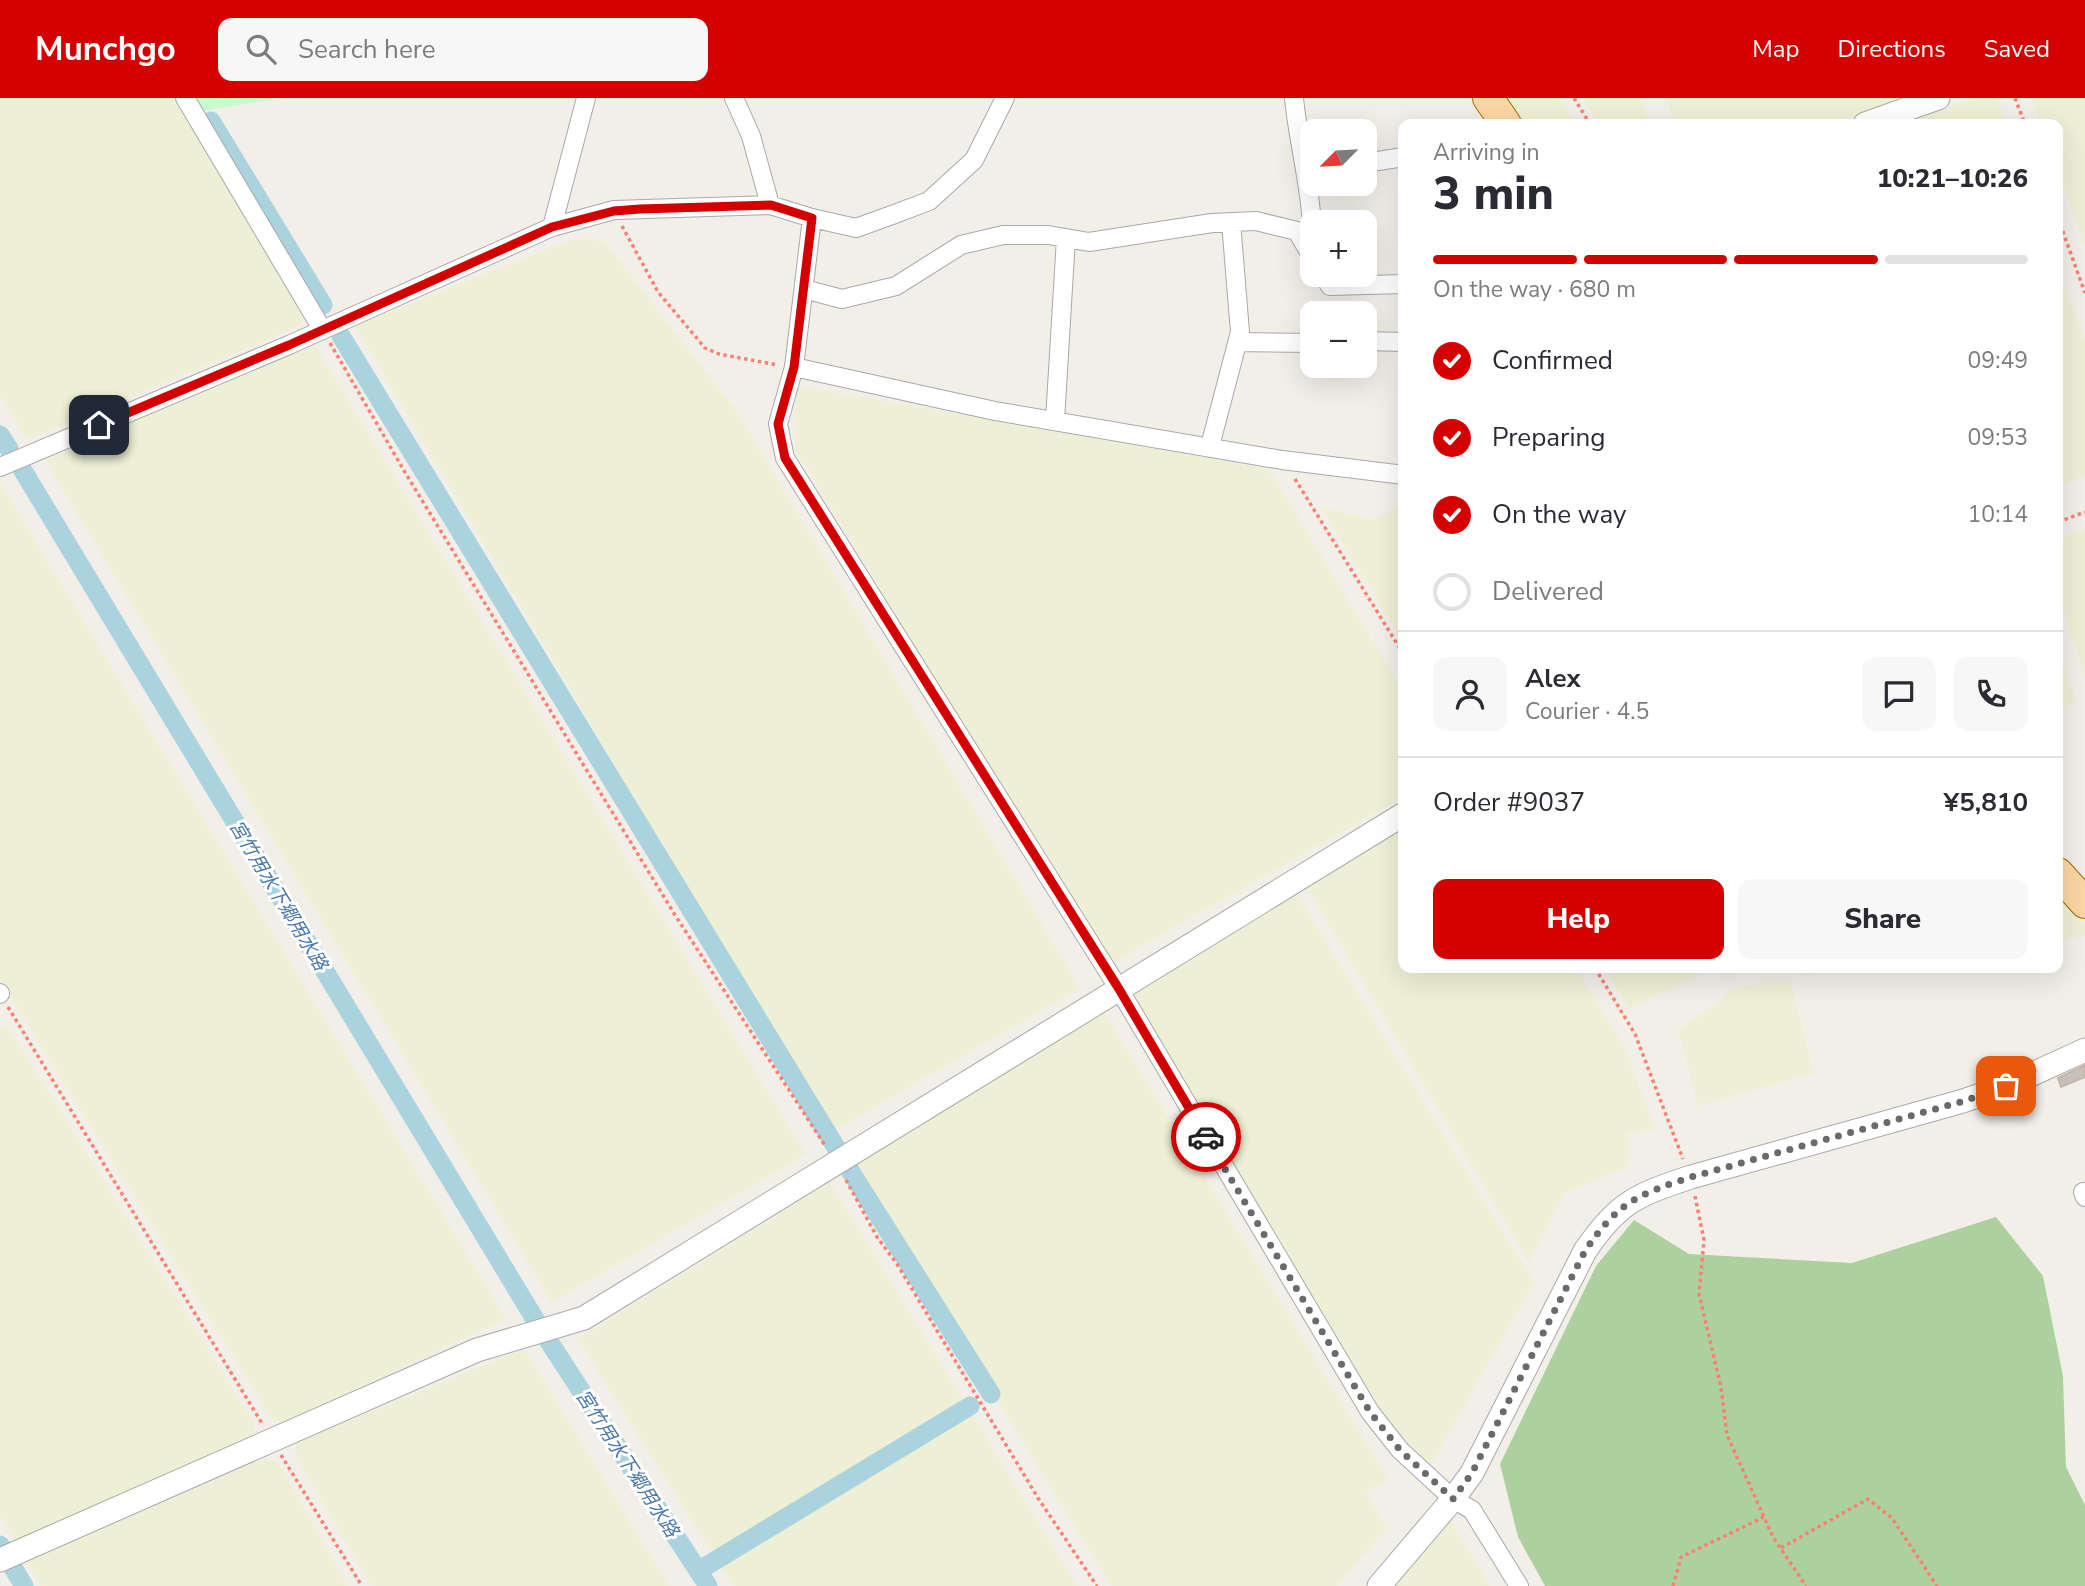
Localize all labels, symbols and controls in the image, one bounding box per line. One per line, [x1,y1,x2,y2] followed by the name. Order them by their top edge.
[218,18,708,81] search box
[35,27,176,72] text: Munchgo
[242,30,280,68] icon: search
[298,32,436,67] text: Search here
[1752,33,1799,65] text: Map
[1837,33,1946,65] text: Directions
[1984,33,2050,65] text: Saved
[1300,119,1377,196] north arrow
[1300,119,1377,378] map controls
[1433,137,1540,168] text: Arriving in
[1877,161,2028,196] text: 10:21–10:26
[1433,162,1554,225] text: 3 min
[1300,210,1377,287] button: +
[1433,274,1636,305] text: On the way · 680 m
[1300,301,1377,378] button: −
[1433,342,1471,380] icon: check
[1492,343,1613,378] text: Confirmed
[1968,345,2028,376] text: 09:49
[69,395,129,455] pin
[80,406,118,444] icon: home
[1433,419,1471,457] icon: check
[1492,420,1605,455] text: Preparing
[1968,422,2028,453] text: 09:53
[1433,496,1471,534] icon: check
[1492,497,1626,532] text: On the way
[1968,499,2028,530] text: 10:14
[1492,574,1604,609] text: Delivered
[1433,657,1507,731] button: person
[1862,657,1936,731] button: chat
[1954,657,2028,731] button: phone
[1525,661,1581,696] text: Alex
[1525,696,1649,727] text: Courier · 4.5
[1433,785,1585,820] text: Order #9037
[1944,785,2028,820] text: ¥5,810
[223,816,334,977] water label: 宮竹用水下郷用水路
[1433,879,1724,959] button: Help
[1738,879,2028,959] button: Share
[1976,1056,2036,1116] pin
[1987,1067,2025,1105] icon: bag
[1171,1102,1241,1172] courier
[1187,1118,1225,1156] icon: car
[570,1385,686,1544] water label: 宮竹用水下郷用水路

